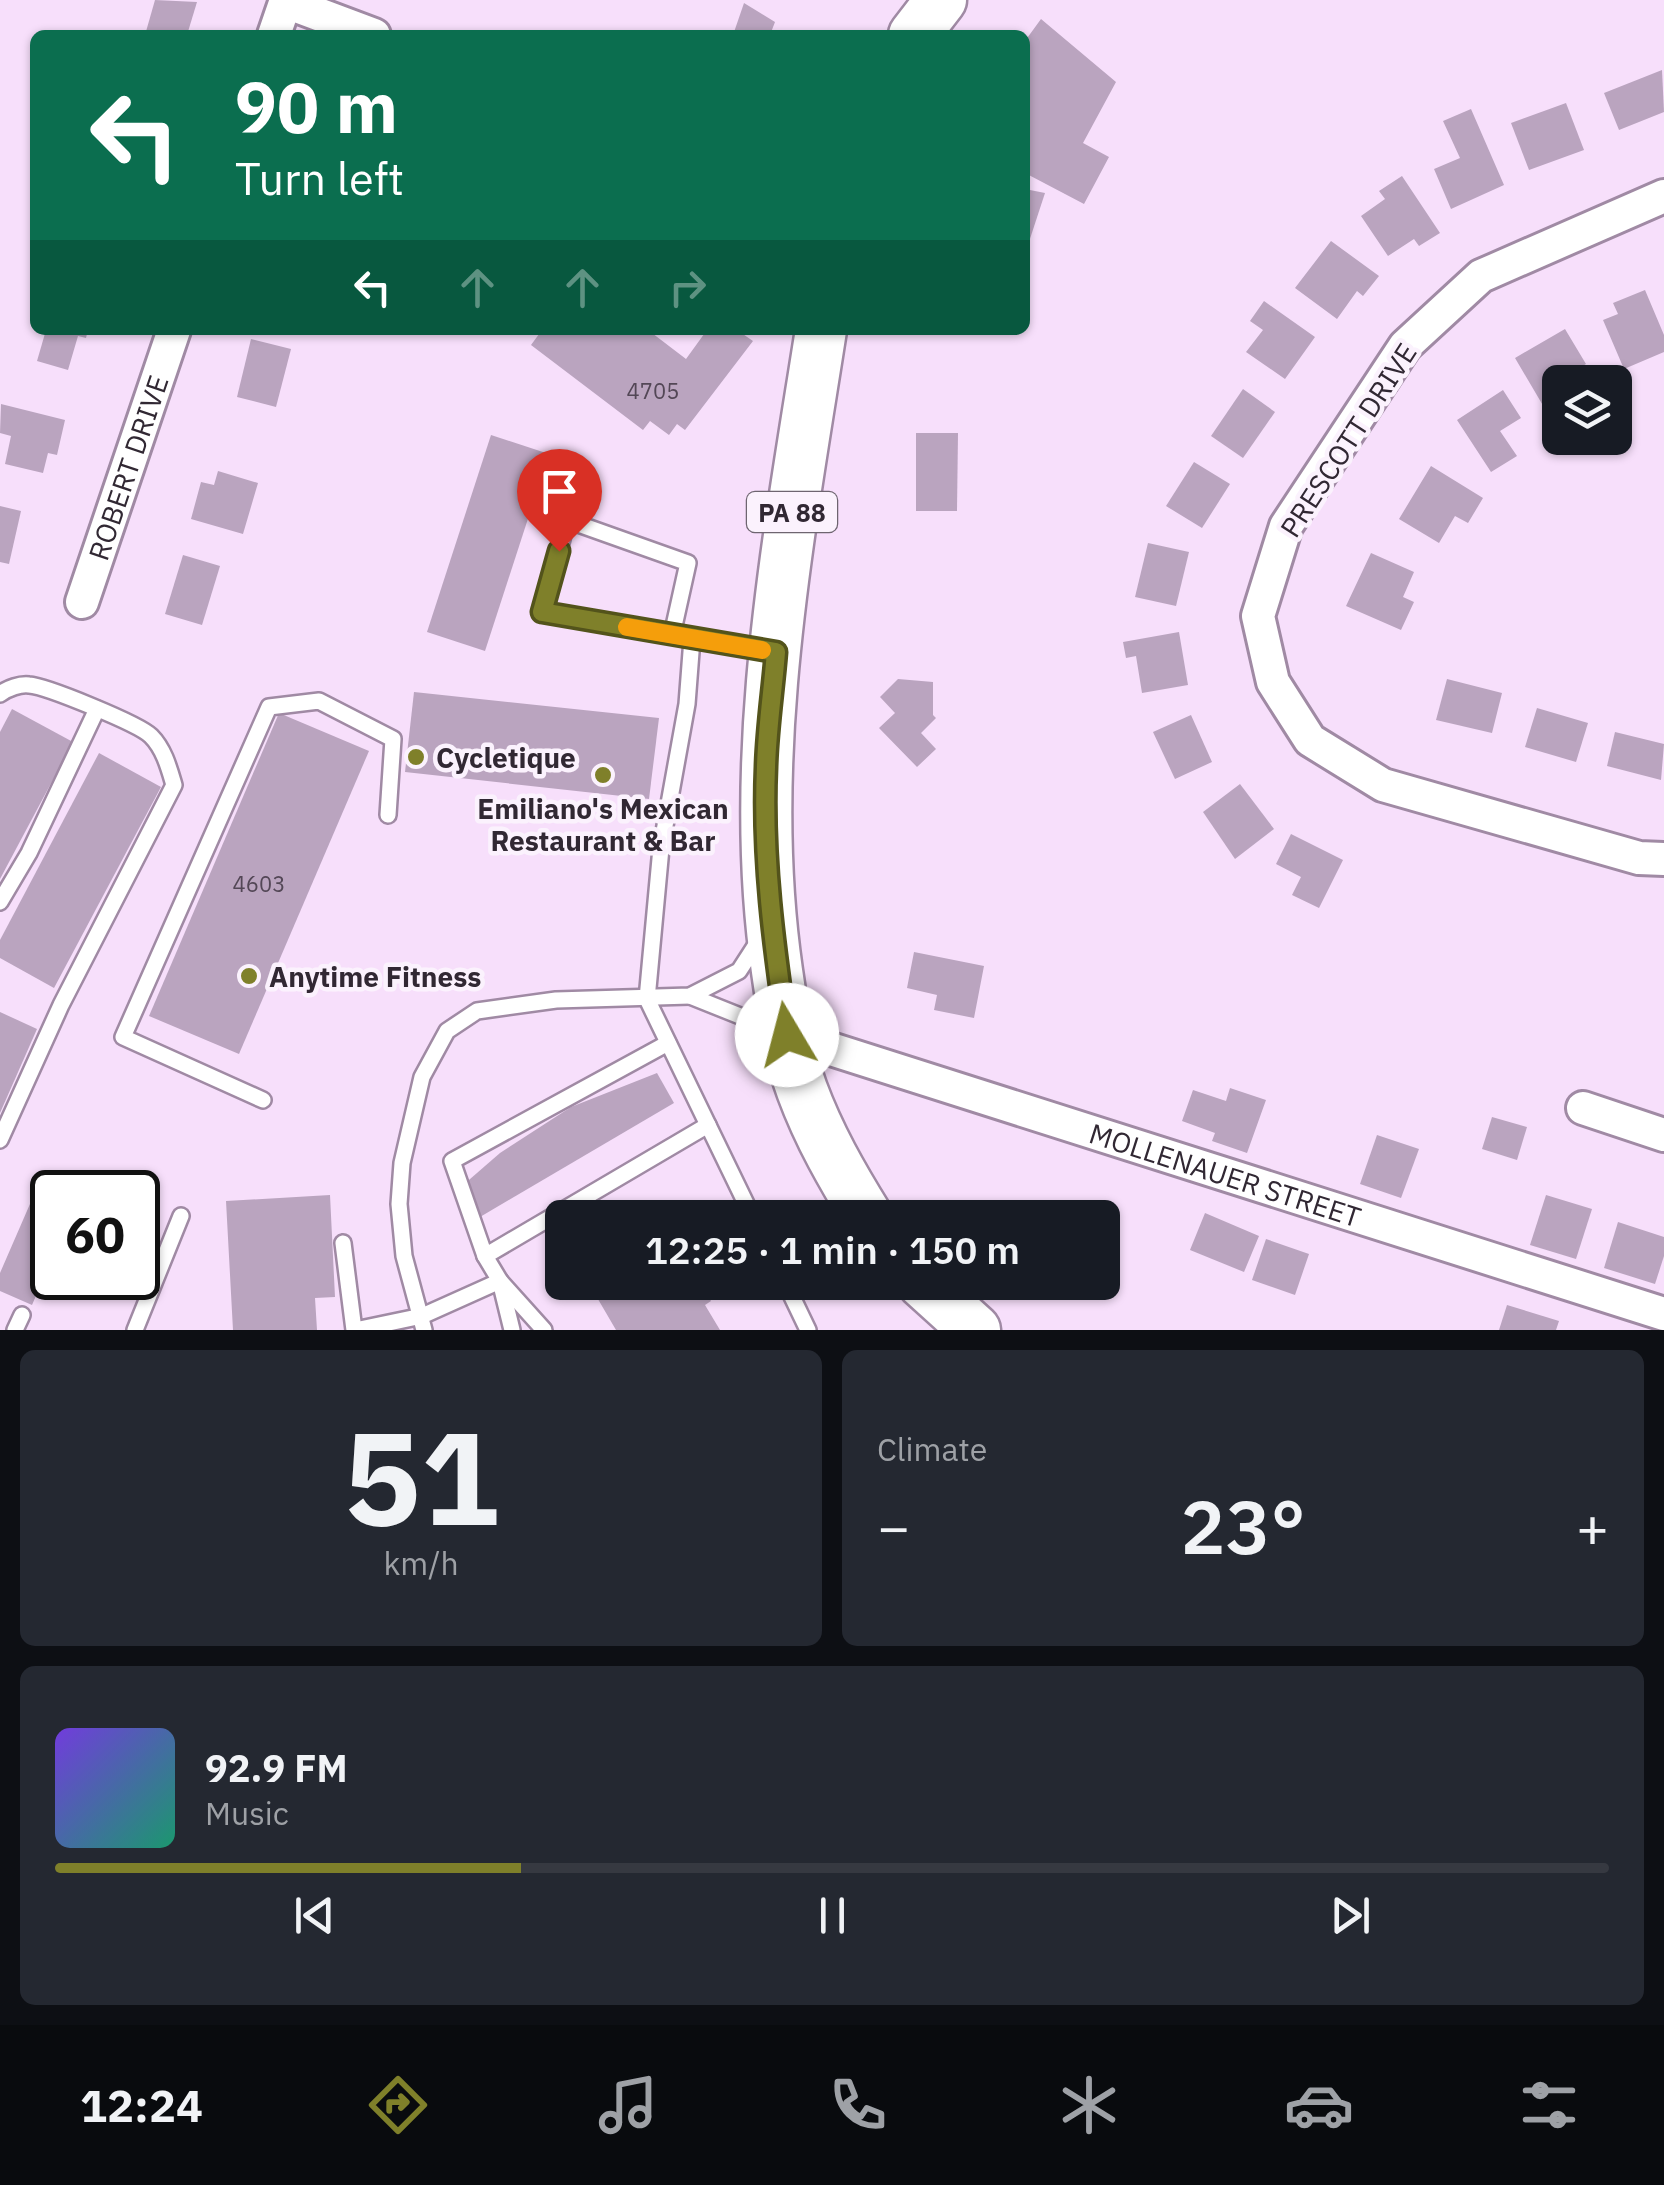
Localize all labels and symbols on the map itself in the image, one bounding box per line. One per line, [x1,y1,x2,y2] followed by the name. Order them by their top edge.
[1271,336,1425,544] street label: PRESCOTT DRIVE
[79,370,176,565] street label: ROBERT DRIVE
[627,376,679,405] house number: 4705
[517,449,602,552] pin
[747,492,837,532] road number: PA 88
[436,739,576,776] place label: Cycletique
[405,746,427,768] marker: Cycletique
[592,764,614,786] marker: Emiliano's Mexican Restaurant & Bar
[477,790,729,859] place label: Emiliano's Mexican Restaurant & Bar
[233,869,285,898] house number: 4603
[269,958,481,995] place label: Anytime Fitness
[238,965,260,987] marker: Anytime Fitness
[735,983,839,1087] position arrow
[1085,1114,1366,1235] street label: MOLLENAUER STREET
[30,1170,160,1300] speed limit sign: 60

